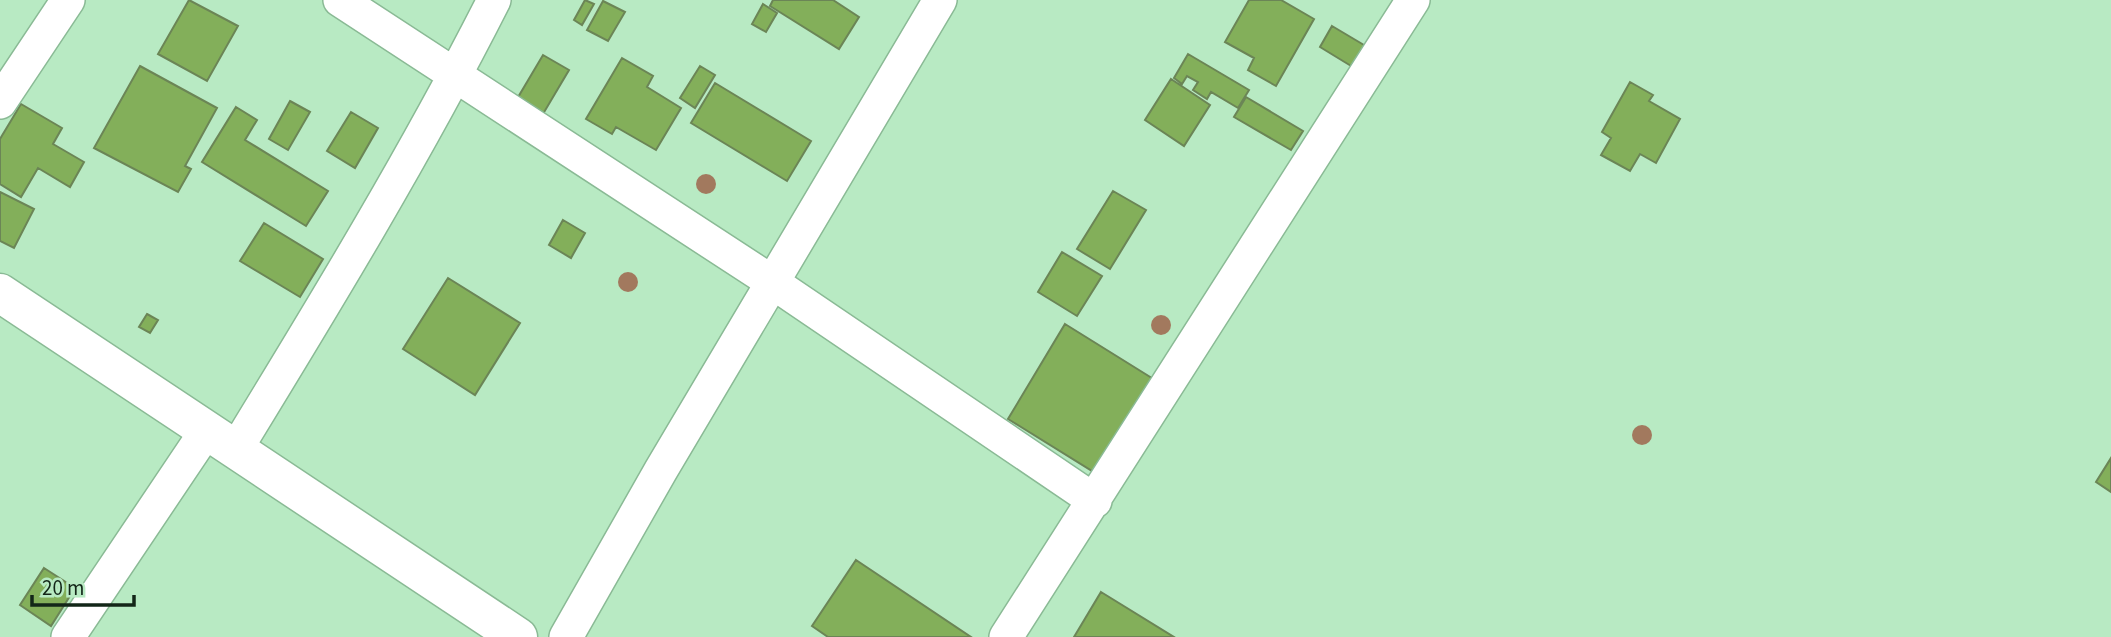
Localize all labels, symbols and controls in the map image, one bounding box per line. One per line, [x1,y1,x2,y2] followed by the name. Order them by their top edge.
[32,564,133,608] scale bar
[42,573,84,603] text: 20 m

